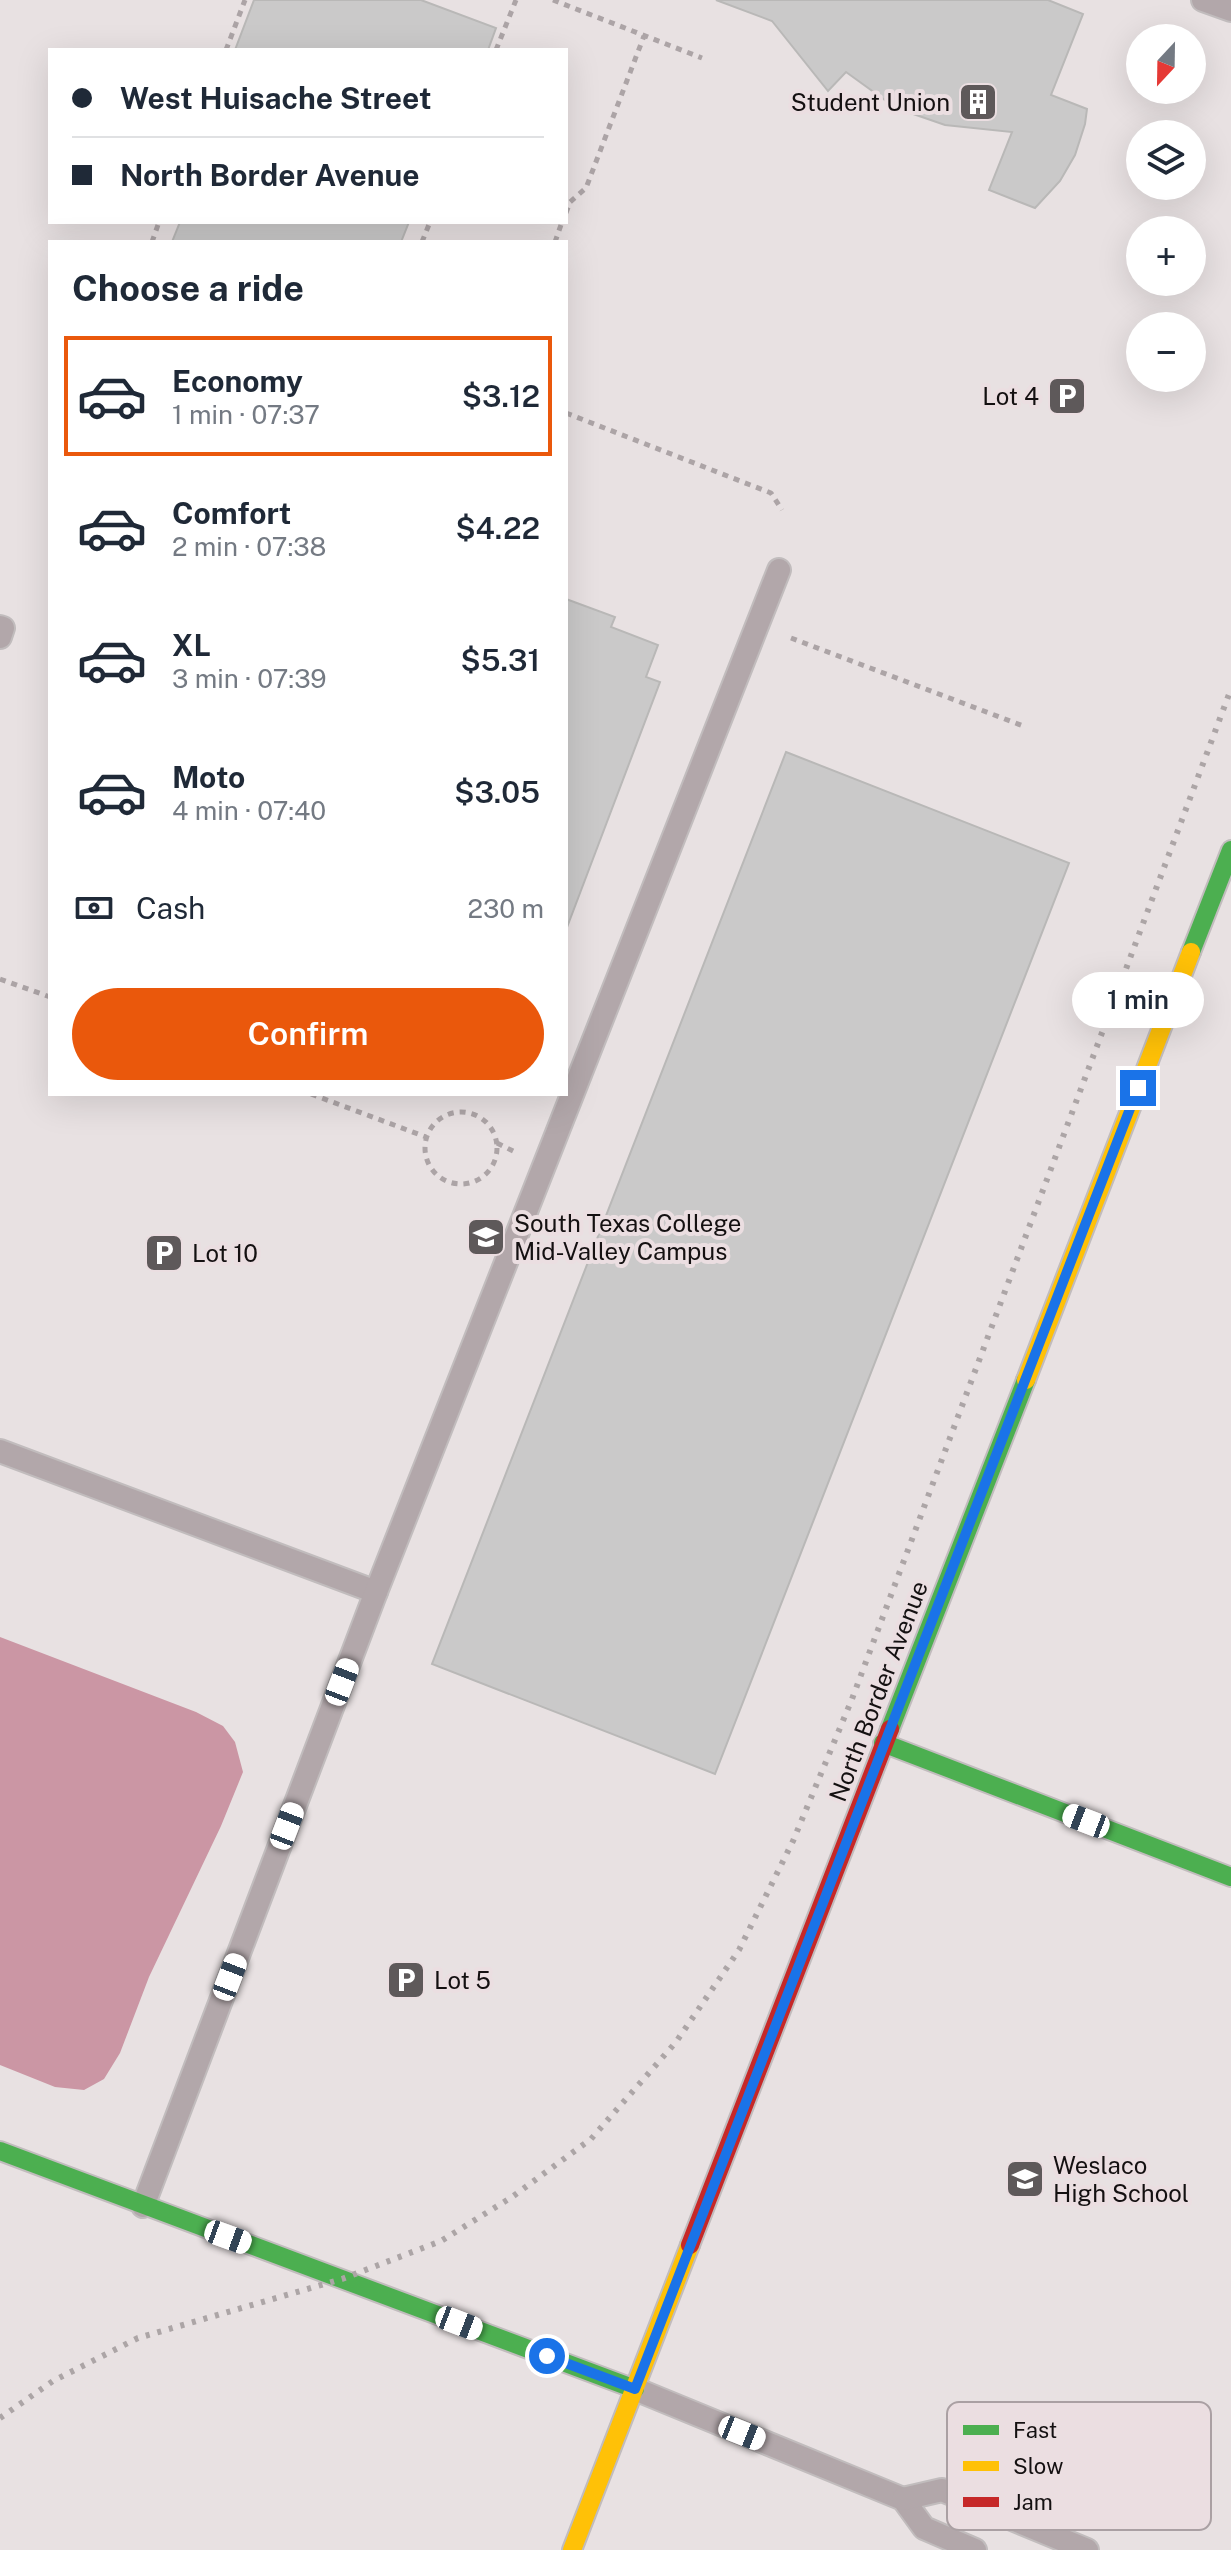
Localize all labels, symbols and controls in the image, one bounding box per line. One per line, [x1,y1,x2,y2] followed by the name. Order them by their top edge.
[1126,24,1206,104] north arrow
[1126,24,1206,392] map controls
[120,80,431,116] text: West Huisache Street
[957,81,999,123] building icon: Student Union
[791,88,950,116] place label: Student Union
[1126,120,1206,200] button: layers
[120,157,420,193] text: North Border Avenue
[1126,216,1206,296] button: +
[72,267,304,309] text: Choose a ride
[1126,312,1206,392] button: −
[76,360,148,432] icon: car
[172,363,303,399] text: Economy
[1046,375,1088,417] parking icon: Lot 4
[462,378,540,414] text: $3.12
[982,382,1039,410] place label: Lot 4
[172,399,320,430] text: 1 min · 07:37
[76,492,148,564] icon: car
[172,495,291,531] text: Comfort
[455,510,540,546] text: $4.22
[172,531,326,562] text: 2 min · 07:38
[76,624,148,696] icon: car
[172,627,211,663] text: XL
[461,642,540,678] text: $5.31
[172,663,327,694] text: 3 min · 07:39
[76,756,148,828] icon: car
[172,759,245,795] text: Moto
[454,774,540,810] text: $3.05
[172,795,326,826] text: 4 min · 07:40
[72,886,116,930] icon: cash
[136,890,205,926] text: Cash
[468,893,544,924] text: 230 m
[1072,972,1204,1028] callout: 1 min
[1107,984,1169,1015] text: 1 min
[72,988,544,1080] button: Confirm
[1120,1070,1156,1106] route end
[514,1209,741,1265] place label: South Texas College Mid-Valley Campus
[465,1216,507,1258] school or university icon: South Texas College Mid-Valley Campus
[143,1232,185,1274] parking icon: Lot 10
[192,1239,258,1267] place label: Lot 10
[823,1577,933,1805] street label: North Border Avenue
[322,1655,362,1709] car
[267,1799,307,1853] car
[1059,1801,1113,1841] car
[210,1950,250,2004] car
[385,1959,427,2001] parking icon: Lot 5
[434,1966,491,1994] place label: Lot 5
[1053,2151,1189,2207] place label: Weslaco High School
[1004,2158,1046,2200] school or university icon: Weslaco High School
[201,2218,255,2256] car
[432,2303,486,2343] car
[529,2338,565,2374] route start
[947,2402,1211,2530] legend
[715,2413,769,2453] car
[1013,2417,1057,2443] text: Fast
[1013,2453,1063,2479] text: Slow
[1013,2489,1053,2515] text: Jam

